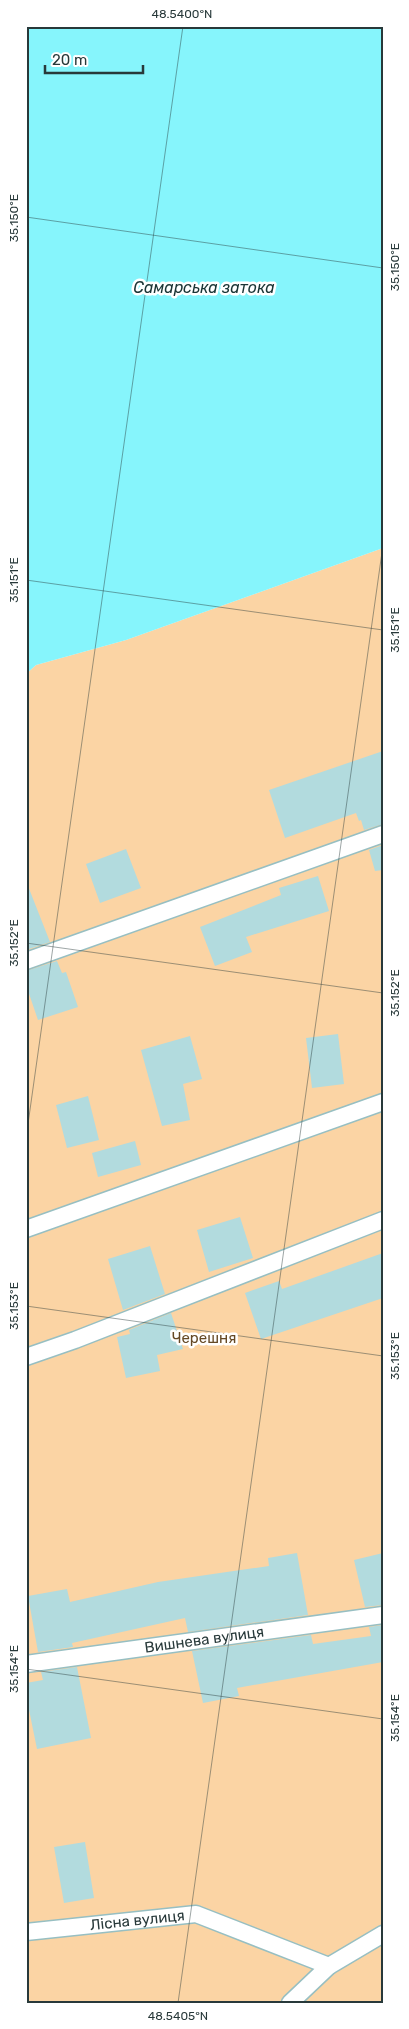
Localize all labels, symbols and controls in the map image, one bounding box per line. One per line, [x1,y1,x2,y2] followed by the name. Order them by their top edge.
[152,7,212,21] text: 48.5400°N
[45,42,142,74] scale bar
[52,51,87,69] text: 20 m
[7,194,21,242] text: 35.150°E
[388,243,402,291] text: 35.150°E
[133,278,275,297] water label: Самарська затока
[7,557,21,603] text: 35.151°E
[388,607,402,653] text: 35.151°E
[7,919,21,967] text: 35.152°E
[388,969,402,1017] text: 35.152°E
[7,1282,21,1330] text: 35.153°E
[172,1329,236,1347] park label: Черешня
[388,1332,402,1380] text: 35.153°E
[143,1622,265,1657] street label: Вишнева вулиця
[7,1645,21,1693] text: 35.154°E
[388,1694,402,1742] text: 35.154°E
[89,1906,186,1934] street label: Лісна вулиця
[148,2009,208,2023] text: 48.5405°N

